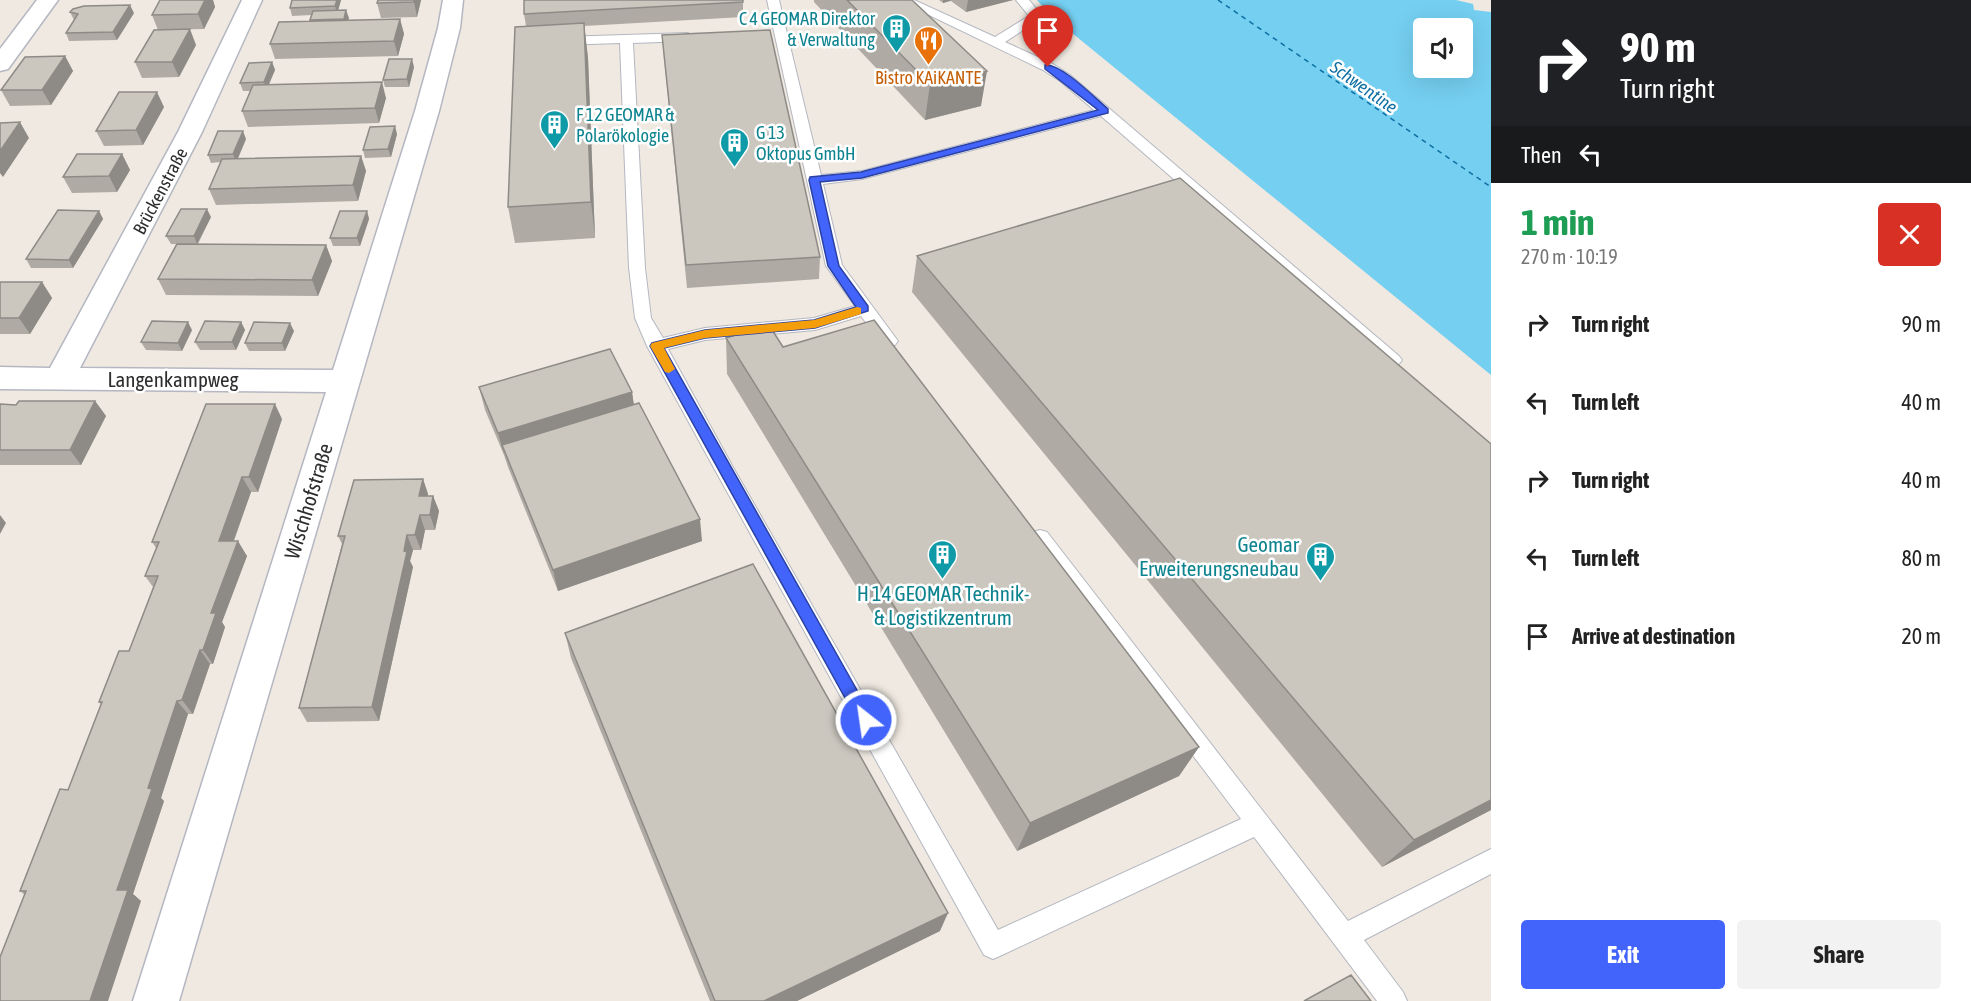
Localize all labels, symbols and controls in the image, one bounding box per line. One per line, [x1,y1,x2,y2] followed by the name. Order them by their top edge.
[1022,5,1073,67] pin
[739,8,876,50] place label: C 4 GEOMAR Direktor & Verwaltung
[880,12,912,54] building icon: C 4 GEOMAR Direktor & Verwaltung
[1031,14,1064,47] icon: arrive
[1413,18,1473,78] map controls
[1413,18,1473,78] button: sound
[1620,23,1695,71] text: 90 m
[912,24,944,66] restaurant icon: Bistro KAiKANTE
[1521,24,1599,102] icon: right
[1326,56,1401,118] water label: Schwentine
[875,67,981,88] place label: Bistro KAiKANTE
[1620,73,1715,104] text: Turn right
[576,104,675,146] place label: F 12 GEOMAR & Polarökologie
[539,108,571,150] building icon: F 12 GEOMAR & Polarökologie
[756,122,855,164] place label: G 13 Oktopus GmbH
[719,126,751,168] building icon: G 13 Oktopus GmbH
[1574,138,1607,171] icon: left
[1521,142,1562,168] text: Then
[128,144,192,238] street label: Brückenstraße
[1521,201,1595,243] text: 1 min
[1878,203,1941,266] button: close
[1521,245,1618,268] text: 270 m · 10:19
[1521,308,1554,341] icon: right
[1572,311,1649,337] text: Turn right
[1901,311,1941,337] text: 90 m
[107,367,239,391] street label: Langenkampweg
[1521,386,1554,419] icon: left
[1572,389,1639,415] text: Turn left
[1901,389,1941,415] text: 40 m
[279,440,337,562] street label: Wischhofstraße
[1521,464,1554,497] icon: right
[1572,467,1649,493] text: Turn right
[1901,467,1941,493] text: 40 m
[1139,532,1300,580] place label: Geomar Erweiterungsneubau
[927,538,959,580] building icon: H 14 GEOMAR Technik- & Logistikzentrum
[1304,540,1336,582] building icon: Geomar Erweiterungsneubau
[1521,542,1554,575] icon: left
[1572,545,1639,571] text: Turn left
[1901,545,1941,571] text: 80 m
[857,581,1029,629] place label: H 14 GEOMAR Technik- & Logistikzentrum
[1521,620,1554,653] icon: arrive
[1572,623,1735,649] text: Arrive at destination
[1901,623,1941,649] text: 20 m
[834,688,898,752] position arrow
[1521,920,1725,989] button: Exit
[1737,920,1941,989] button: Share

